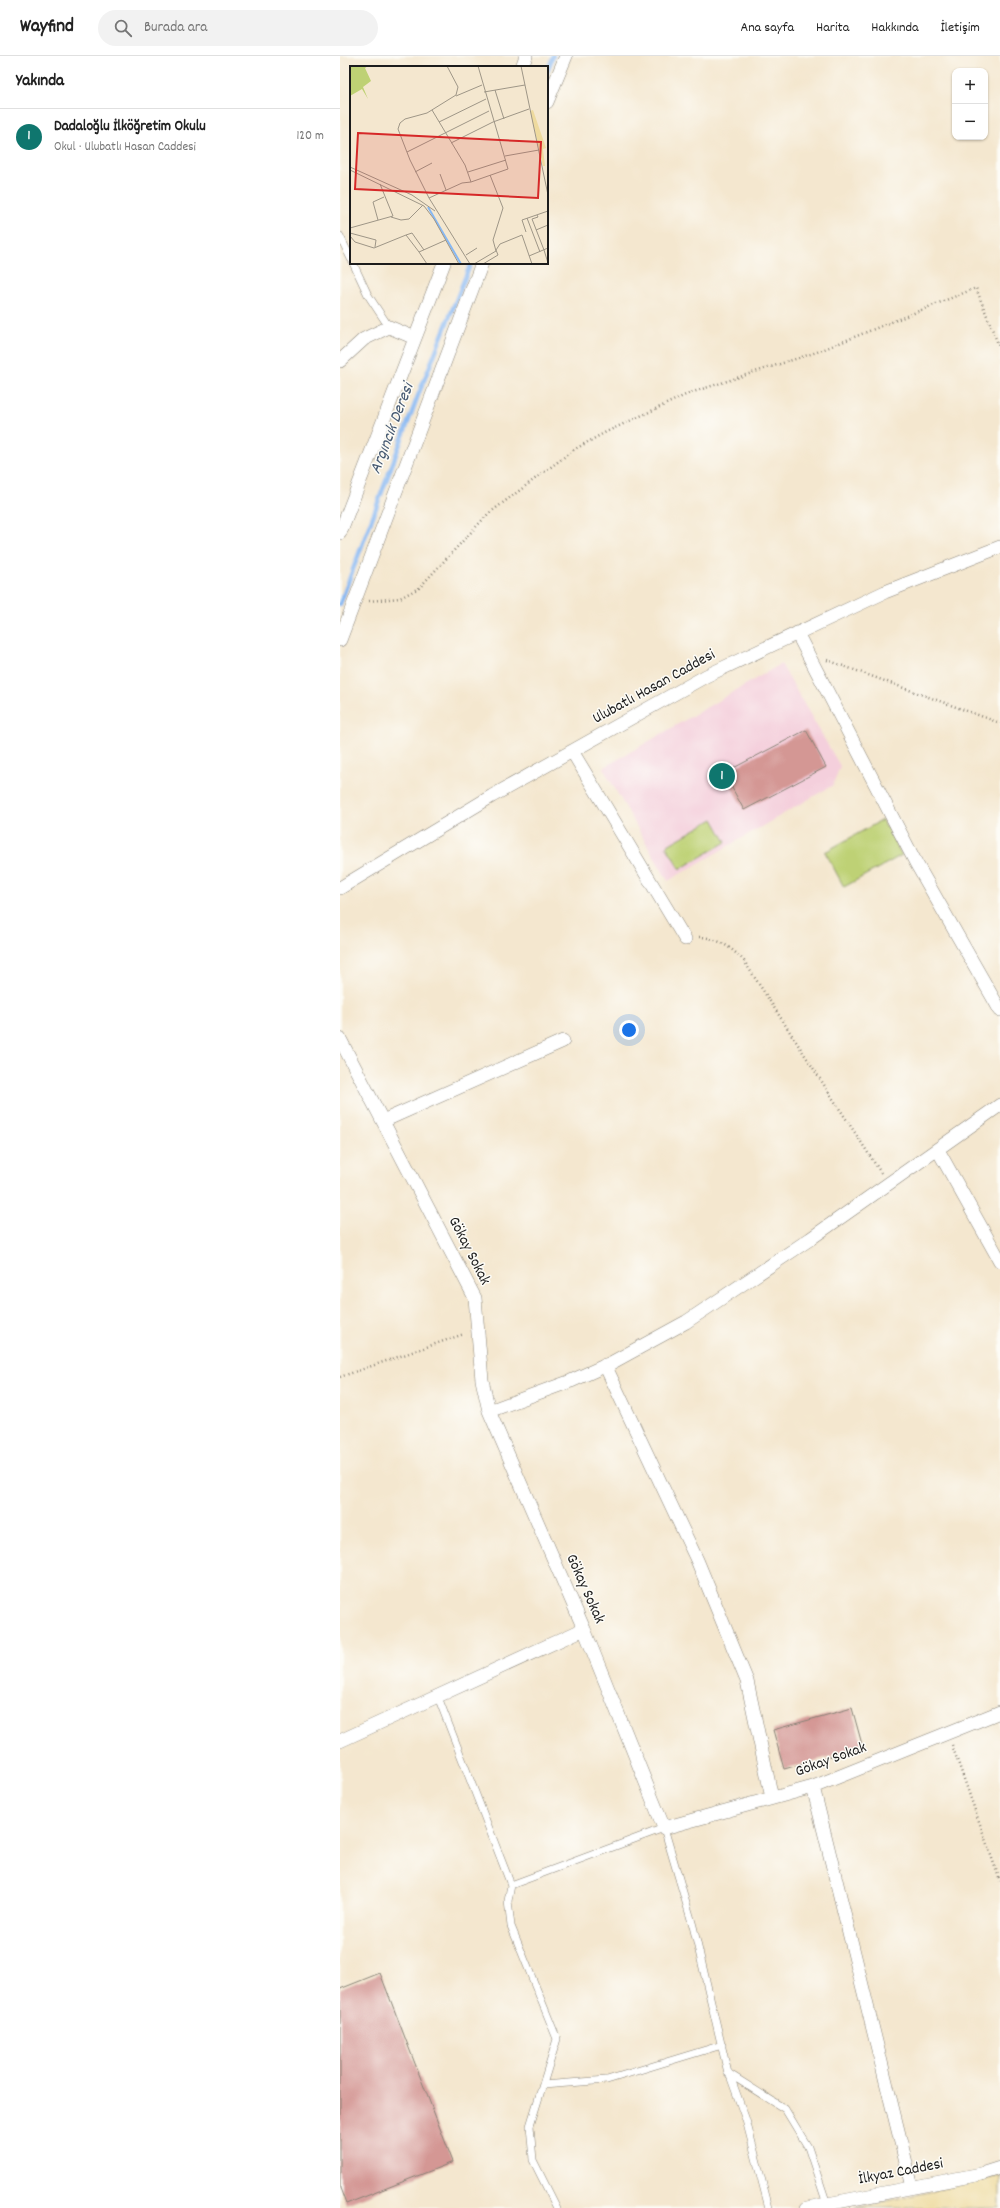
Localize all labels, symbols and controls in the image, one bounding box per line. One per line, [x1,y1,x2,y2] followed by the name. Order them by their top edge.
[98,10,378,46] search box
[20,14,74,41] text: Wayfind
[112,17,134,39] icon: search
[144,17,207,39] text: Burada ara
[740,18,794,38] text: Ana sayfa
[816,18,849,38] text: Harita
[871,18,919,38] text: Hakkında
[941,18,980,38] text: İletişim
[350,66,548,264] inset map
[952,68,988,140] map controls
[952,68,988,104] button: +
[16,70,64,94] text: Yakında
[952,104,988,140] button: −
[54,116,206,138] text: Dadaloğlu İlköğretim Okulu
[28,127,30,146] text: 1
[296,127,324,146] text: 120 m
[54,138,196,157] text: Okul · Ulubatlı Hasan Caddesi
[365,378,422,478] water label: Argıncık Deresi
[588,644,720,730] street label: Ulubatlı Hasan Caddesi
[709,761,735,791] pin: 1
[619,1020,639,1040] your location
[442,1213,496,1289] street label: Gökay Sokak
[559,1550,611,1628] street label: Gökay Sokak
[792,1737,870,1783] street label: Gökay Sokak
[857,2153,945,2191] street label: İlkyaz Caddesi

